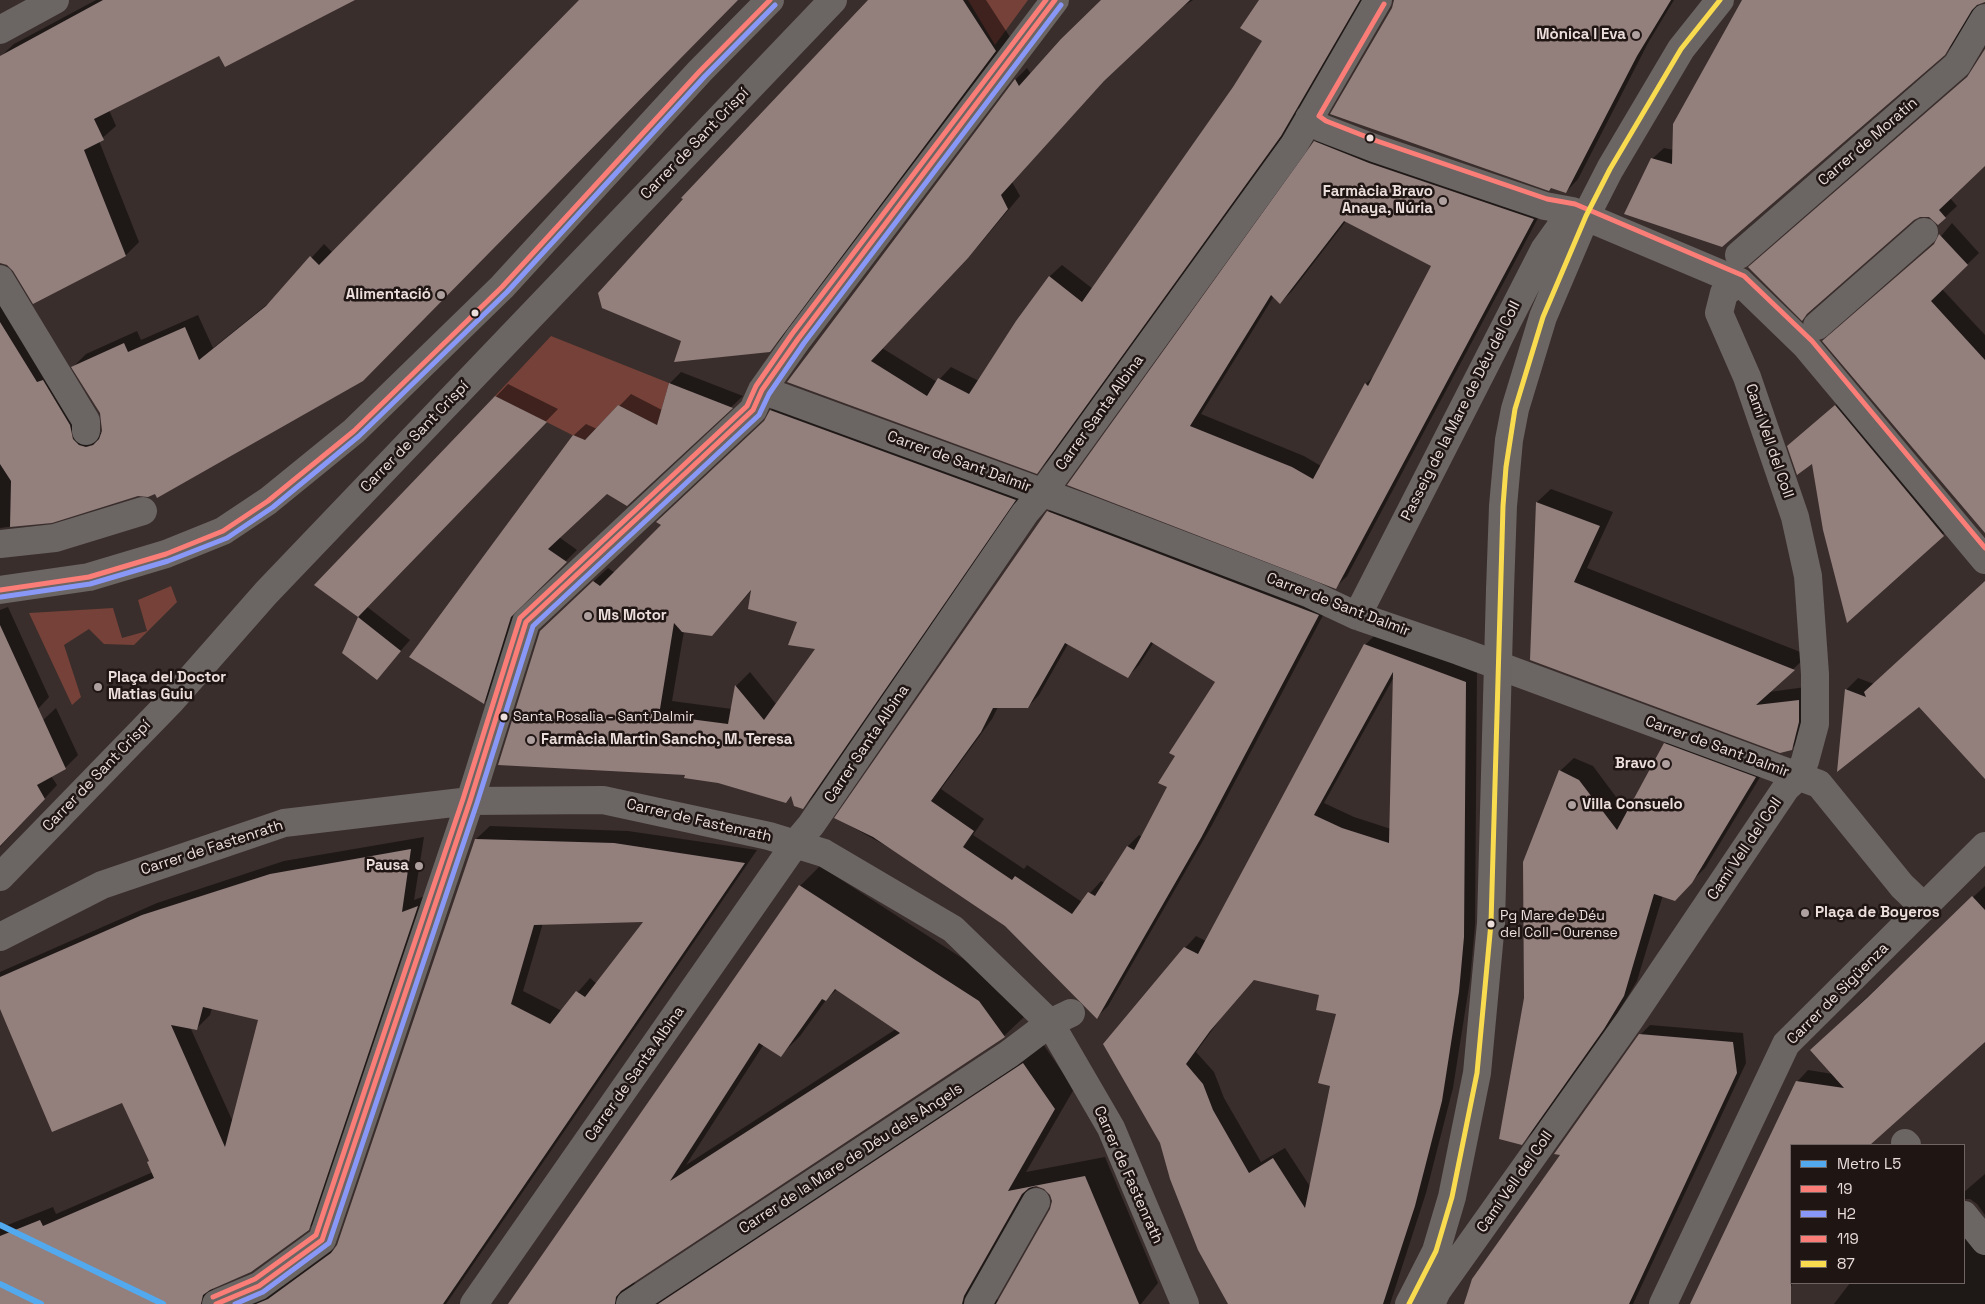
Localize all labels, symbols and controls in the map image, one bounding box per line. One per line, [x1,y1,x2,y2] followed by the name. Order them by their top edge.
[1536,26,1626,44] place label: Mònica I Eva
[1630,29,1642,41] marker: Mònica I Eva
[637,85,753,203] street label: Carrer de Sant Crispí
[1815,94,1921,190] street label: Carrer de Moratín
[1365,133,1375,143] unlabelled marker
[1323,183,1433,218] place label: Farmàcia Bravo Anaya, Núria
[1437,195,1449,207] marker: Farmàcia Bravo Anaya, Núria
[346,286,431,304] place label: Alimentació
[435,289,447,301] marker: Alimentació
[1398,298,1524,524] street label: Passeig de la Mare de Déu del Coll
[470,308,480,318] unlabelled marker
[1052,352,1148,474] street label: Carrer Santa Albina
[357,378,473,496] street label: Carrer de Sant Crispí
[1741,381,1797,501] street label: Camí Vell del Coll
[884,428,1034,496] street label: Carrer de Sant Dalmir
[1264,569,1412,641] street label: Carrer de Sant Dalmir
[598,607,667,625] place label: Ms Motor
[582,610,594,622] marker: Ms Motor
[108,669,226,704] place label: Plaça del Doctor Matias Guiu
[92,681,104,693] marker: Plaça del Doctor Matias Guiu
[821,682,913,806] street label: Carrer Santa Albina
[513,709,694,725] place label: Santa Rosalia - Sant Dalmir
[499,712,509,722] marker: Santa Rosalia - Sant Dalmir
[1642,713,1792,781] street label: Carrer de Sant Dalmir
[39,717,155,835] street label: Carrer de Sant Crispí
[541,731,793,749] place label: Farmàcia Martin Sancho, M. Teresa
[525,734,537,746] marker: Farmàcia Martin Sancho, M. Teresa
[1615,755,1656,773] place label: Bravo
[1660,758,1672,770] marker: Bravo
[1704,794,1786,904] street label: Camí Vell del Coll
[625,796,773,846] street label: Carrer de Fastenrath
[1582,796,1683,814] place label: Villa Consuelo
[1566,799,1578,811] marker: Villa Consuelo
[138,816,286,880] street label: Carrer de Fastenrath
[366,857,409,875] place label: Pausa
[413,860,425,872] marker: Pausa
[1815,904,1940,922] place label: Plaça de Boyeros
[1799,907,1811,919] marker: Plaça de Boyeros
[1500,908,1618,940] place label: Pg Mare de Déu del Coll - Ourense
[1486,919,1496,929] marker: Pg Mare de Déu del Coll - Ourense
[1783,939,1893,1049] street label: Carrer de Sigüenza
[582,1003,688,1145] street label: Carrer de Santa Albina
[736,1080,966,1238] street label: Carrer de la Mare de Déu dels Àngels
[1090,1103,1166,1247] street label: Carrer de Fastenrath
[1473,1128,1557,1236] street label: Camí Vell del Coll
[1790,1144,1965,1284] legend
[1837,1154,1901,1173] text: Metro L5
[1837,1179,1852,1198] text: 19
[1837,1204,1856,1223] text: H2
[1837,1229,1859,1248] text: 119
[1837,1254,1855,1273] text: 87

